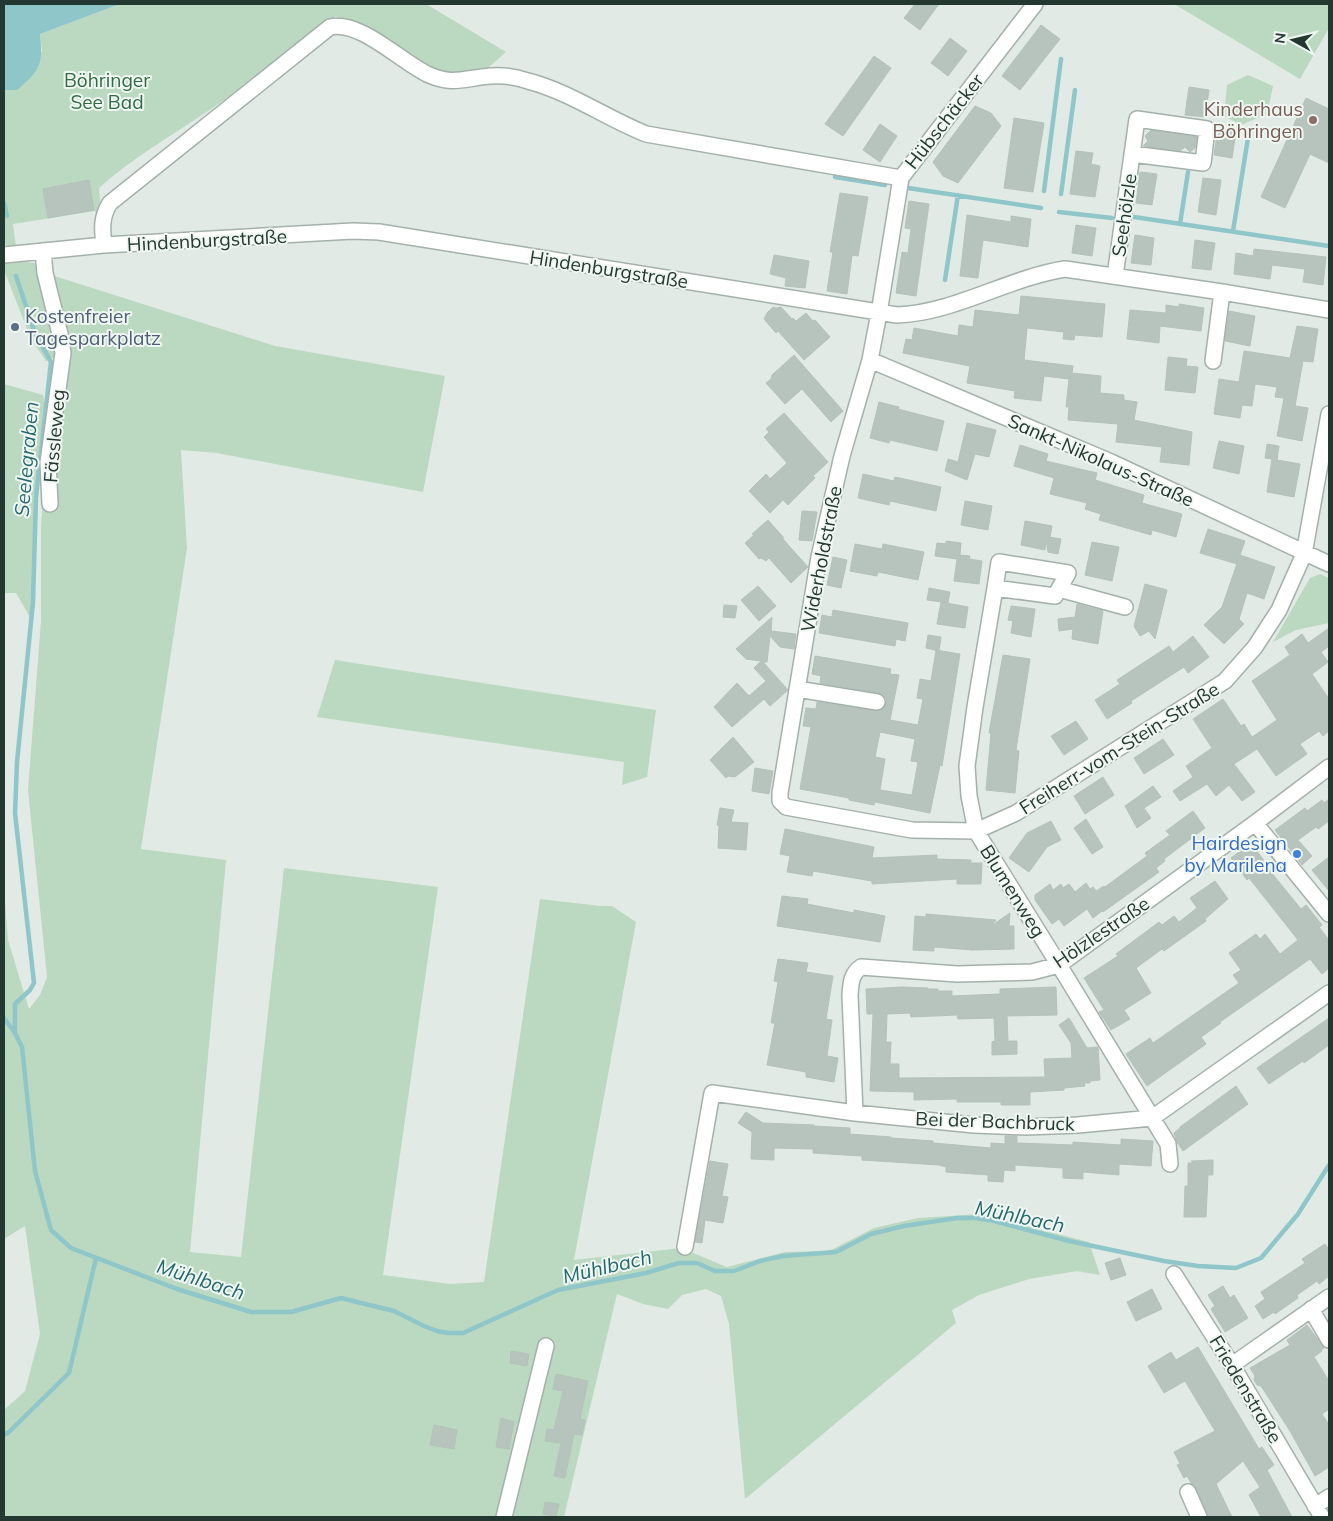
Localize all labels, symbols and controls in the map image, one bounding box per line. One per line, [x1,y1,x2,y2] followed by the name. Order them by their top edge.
[1268,15,1318,65] north arrow
[1270,32,1290,45] text: N
[64,68,150,114] park label: Böhringer See Bad
[899,68,989,173] street label: Hübschäcker
[1204,97,1303,143] place label: Kinderhaus Böhringen
[1307,114,1319,126] marker: Kinderhaus Böhringen
[1106,172,1142,258] street label: Seehölzle
[126,224,288,256] street label: Hindenburgstraße
[528,245,690,293] street label: Hindenburgstraße
[25,304,161,350] place label: Kostenfreier Tagesparkplatz
[9,321,21,333] marker: Kostenfreier Tagesparkplatz
[38,388,70,484] street label: Fässleweg
[9,400,43,518] water label: Seelegraben
[1004,408,1198,512] street label: Sankt-Nikolaus-Straße
[795,484,847,634] street label: Widerholdstraße
[1015,677,1223,819] street label: Freiherr-vom-Stein-Straße
[1184,831,1287,877] place label: Hairdesign by Marilena
[975,840,1051,942] street label: Blumenweg
[1291,848,1303,860] marker: Hairdesign by Marilena
[1048,891,1154,973] street label: Hölzlestraße
[915,1106,1075,1136] street label: Bei der Bachbruck
[973,1194,1067,1238] water label: Mühlbach
[560,1244,654,1288] water label: Mühlbach
[154,1253,248,1305] water label: Mühlbach
[1204,1331,1288,1447] street label: Friedenstraße

